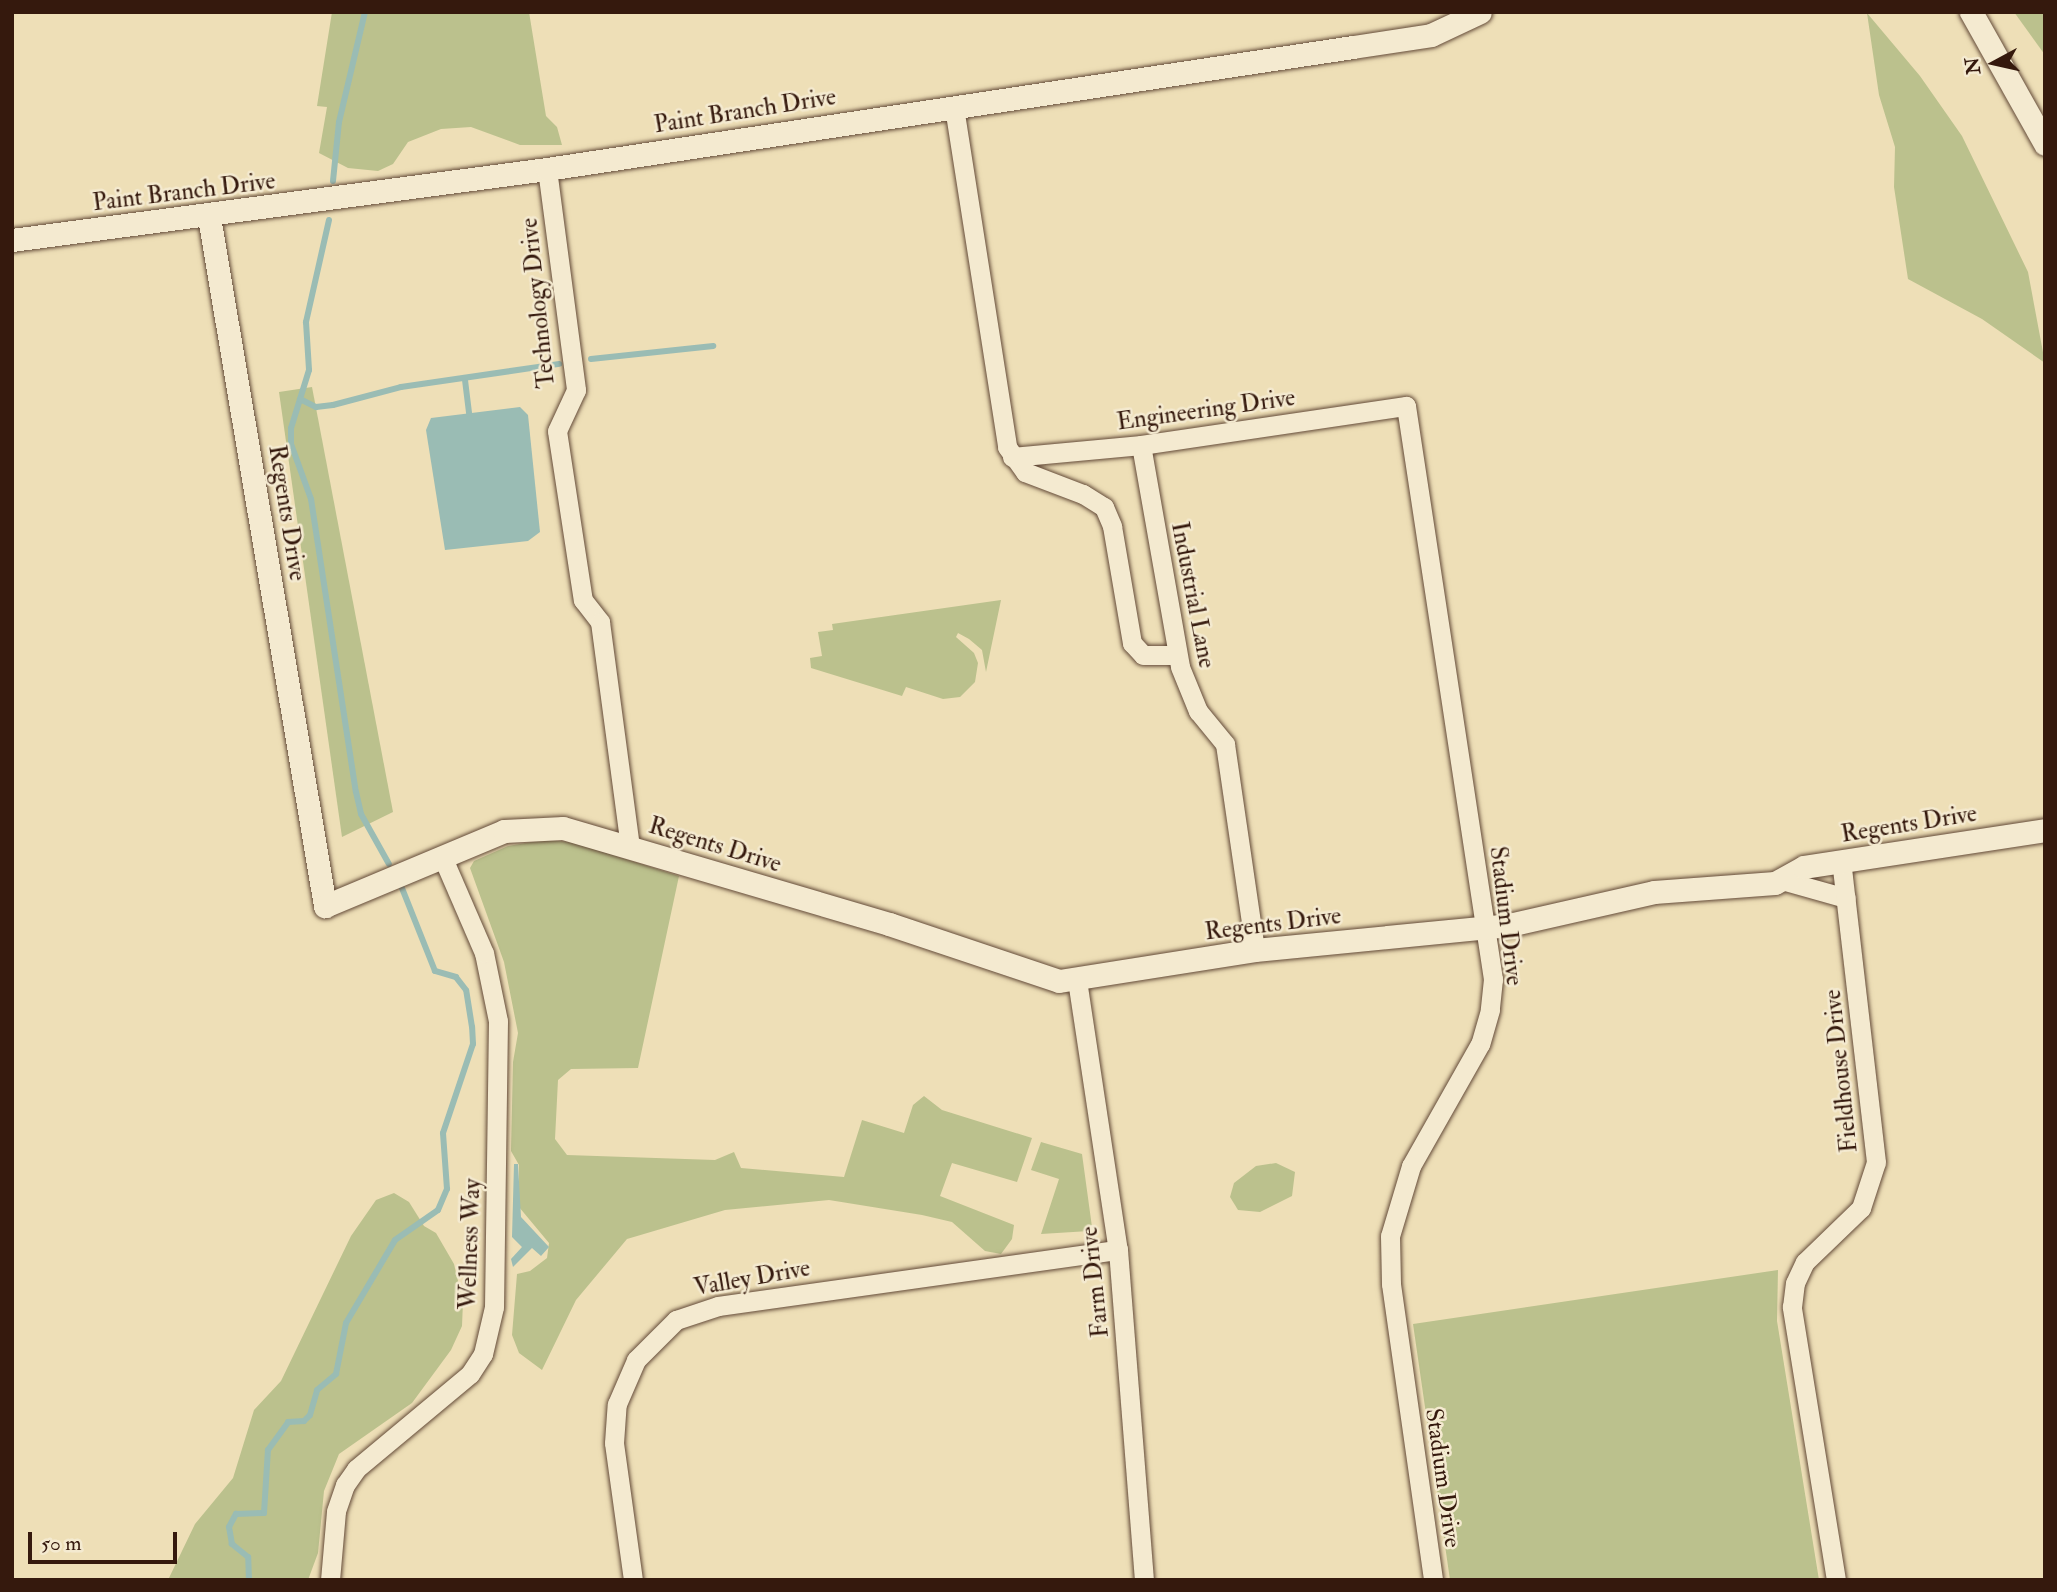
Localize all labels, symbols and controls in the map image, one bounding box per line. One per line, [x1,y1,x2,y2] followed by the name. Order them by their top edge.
[1959,28,2029,98] north arrow
[1960,56,1986,76] text: N
[652,82,838,140] street label: Paint Branch Drive
[91,167,277,217] street label: Paint Branch Drive
[515,216,561,390] street label: Technology Drive
[1115,383,1297,437] street label: Engineering Drive
[262,443,312,583] street label: Regents Drive
[1165,519,1221,671] street label: Industrial Lane
[1839,799,1979,849] street label: Regents Drive
[645,811,785,879] street label: Regents Drive
[1483,845,1529,987] street label: Stadium Drive
[1203,901,1343,947] street label: Regents Drive
[1818,988,1864,1154] street label: Fieldhouse Drive
[453,1178,487,1310] street label: Wellness Way
[1075,1225,1115,1339] street label: Farm Drive
[692,1254,812,1302] street label: Valley Drive
[1419,1407,1467,1549] street label: Stadium Drive
[32,1518,180,1562] scale bar
[41,1530,82,1557] text: 50 m

